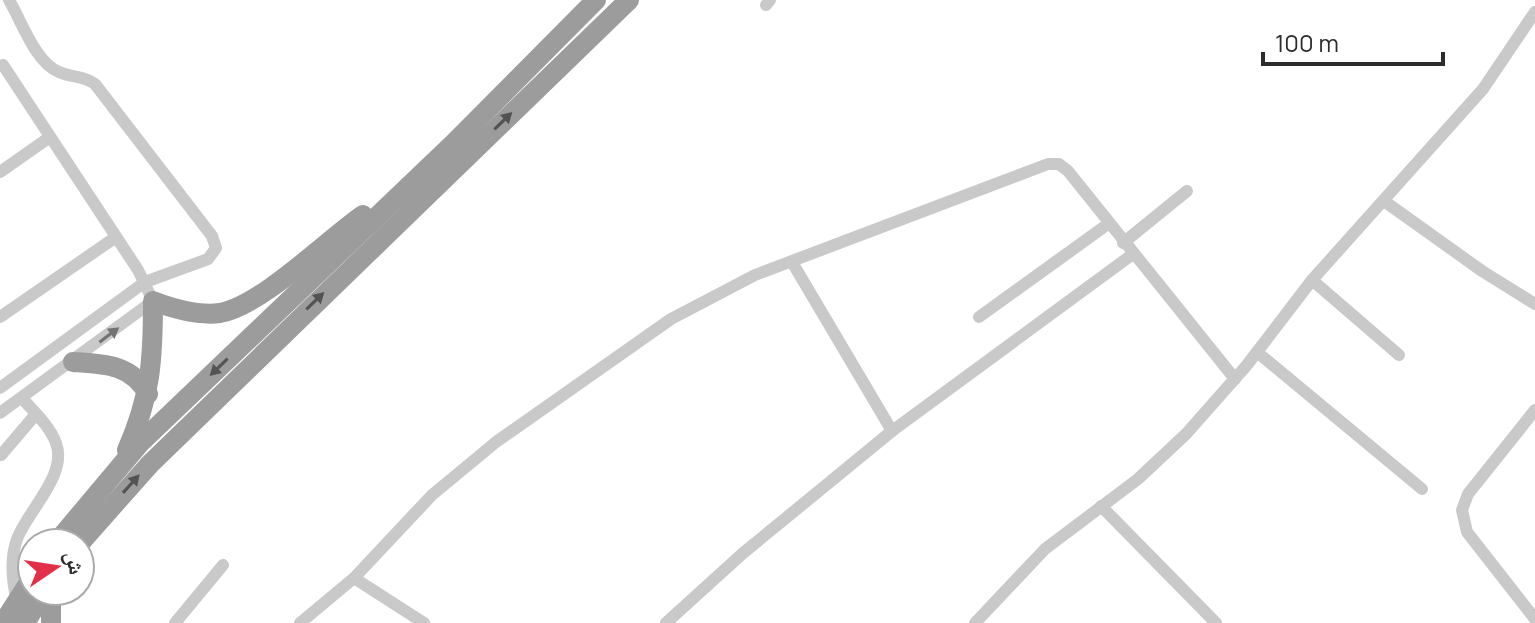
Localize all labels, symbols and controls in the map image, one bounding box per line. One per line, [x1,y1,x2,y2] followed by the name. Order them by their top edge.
[1263,16,1443,66] scale bar
[1275,26,1339,59] text: 100 m
[493,112,512,131] one-way arrow
[305,292,324,311] one-way arrow
[98,327,120,343] one-way arrow
[210,358,229,376] one-way arrow
[122,475,139,495] one-way arrow
[16,527,96,607] north arrow
[58,548,93,577] text: ش

